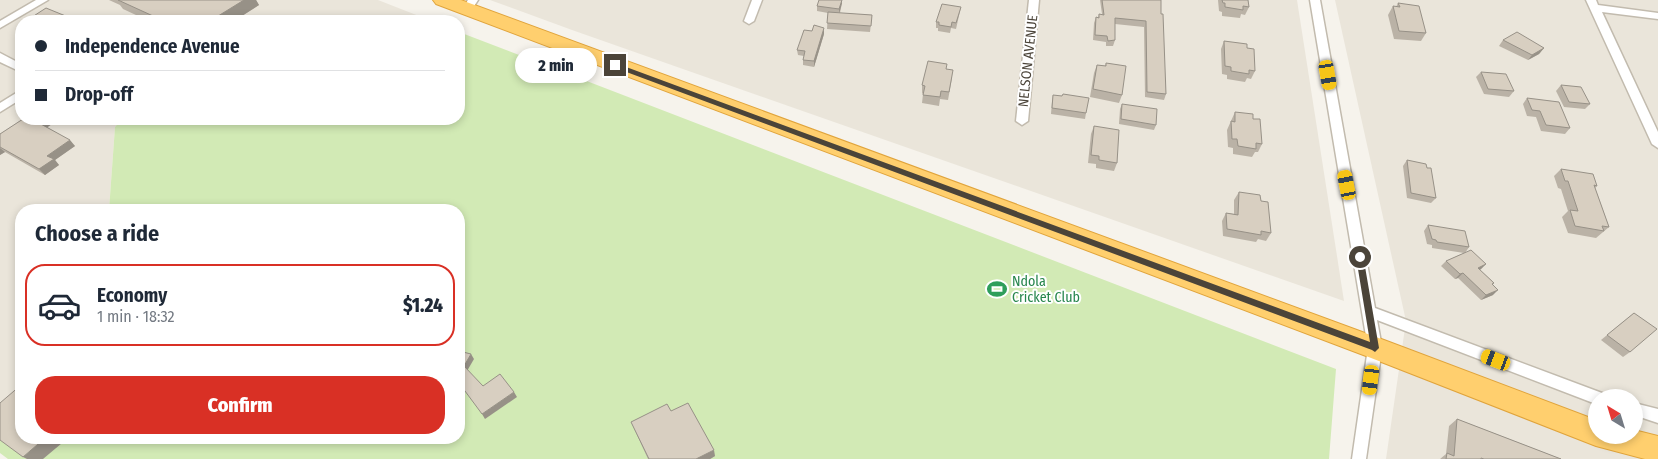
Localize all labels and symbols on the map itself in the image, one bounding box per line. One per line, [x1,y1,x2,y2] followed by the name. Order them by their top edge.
[1015,14,1041,108] street label: NELSON AVENUE
[515,48,598,82] callout: 2 min
[604,54,626,76] route end
[1318,59,1337,91] car
[1336,169,1357,201] car
[1349,246,1371,268] route start
[1012,273,1080,306] place label: Ndola Cricket Club
[986,278,1008,300] sports icon: Ndola Cricket Club
[1479,348,1512,372] car
[1361,364,1380,396] car
[1588,389,1642,444] north arrow

